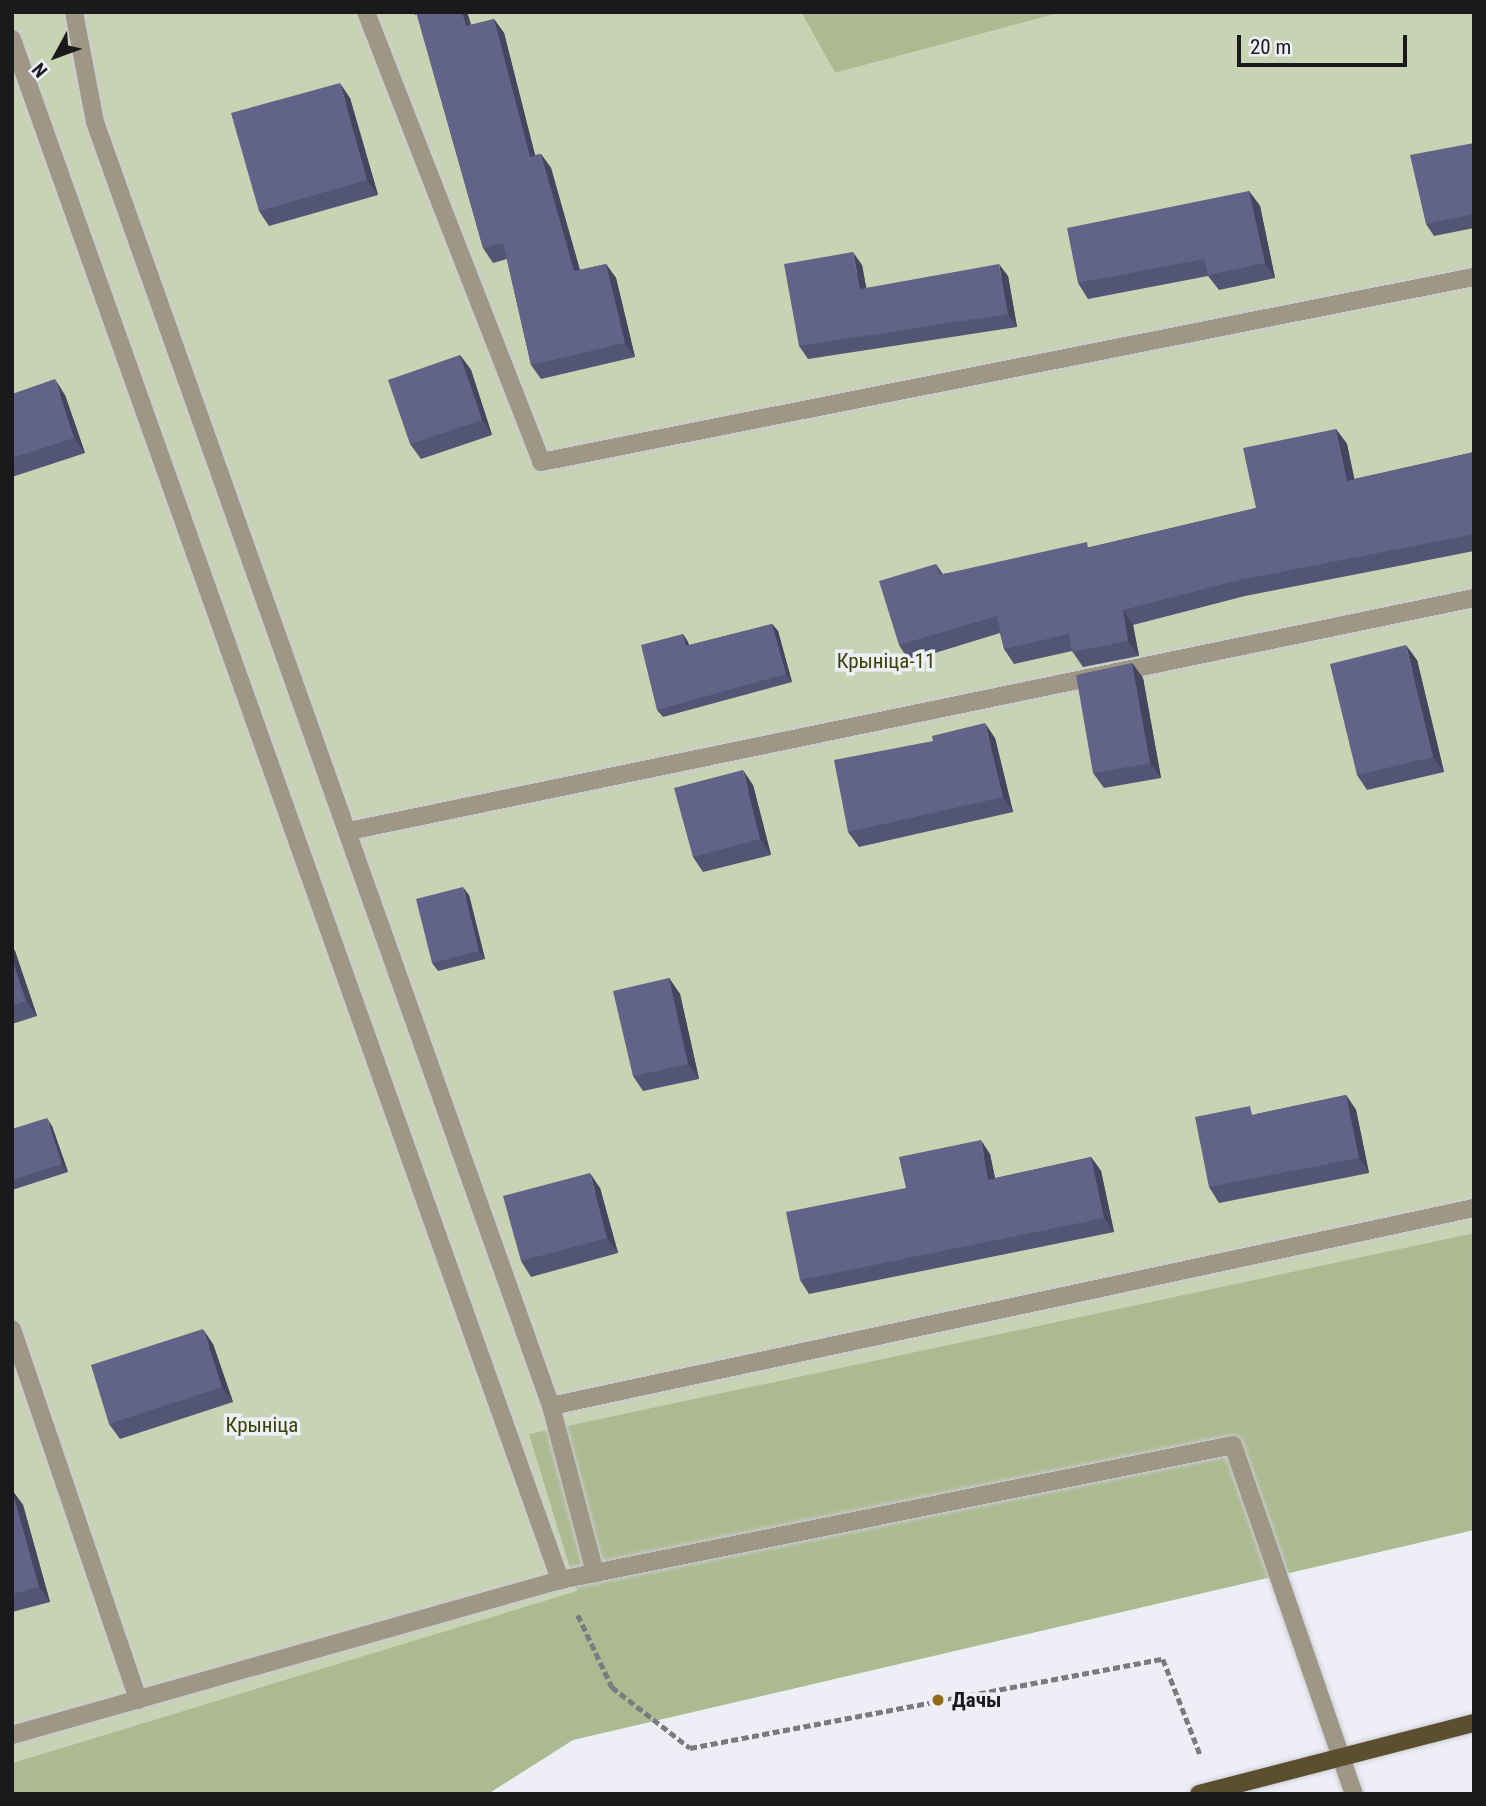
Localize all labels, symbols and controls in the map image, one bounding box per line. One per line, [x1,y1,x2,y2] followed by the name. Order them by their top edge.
[21,21,91,91] north arrow
[1241,21,1411,65] scale bar
[1250,35,1291,59] text: 20 m
[27,58,52,82] text: N
[837,648,935,674] park label: Крыніца-11
[226,1412,298,1438] park label: Крыніца
[952,1687,1001,1713] place label: Дачы
[930,1692,946,1708] marker: Дачы

